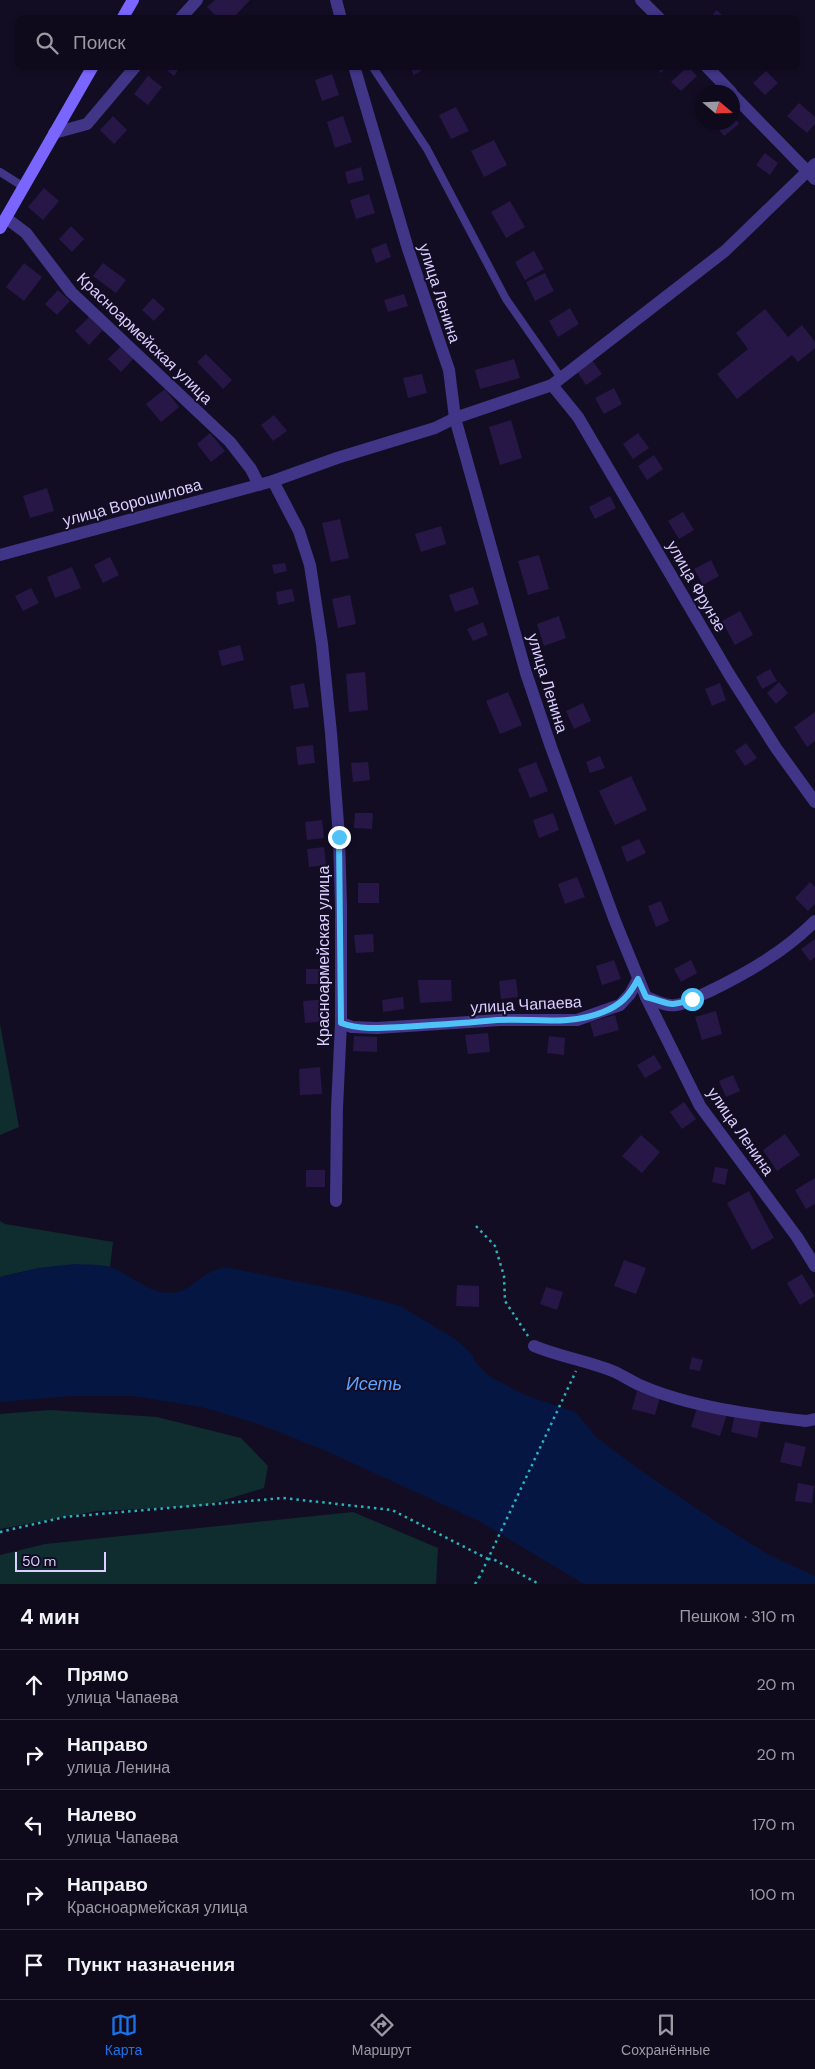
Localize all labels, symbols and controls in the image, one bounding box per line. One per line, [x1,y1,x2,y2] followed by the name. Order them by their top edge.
[15,15,800,70] search box
[33,29,61,57] icon: search
[73,30,126,55] text: Поиск
[695,85,740,130] north arrow
[414,241,465,346] street label: улица Ленина
[72,268,217,409] street label: Красноармейская улица
[60,474,204,531] street label: улица Ворошилова
[662,537,731,636] street label: улица Фрунзе
[522,631,573,736] street label: улица Ленина
[328,826,351,849] route end
[313,866,334,1046] street label: Красноармейская улица
[681,988,704,1011] route start
[470,991,582,1018] street label: улица Чапаева
[702,1083,779,1180] street label: улица Ленина
[346,1372,402,1396] water label: Исеть
[15,1549,106,1572] scale bar
[22,1552,56,1570] text: 50 m
[20,1603,80,1631] text: 4 мин
[679,1606,795,1627] text: Пешком · 310 m
[67,1662,129,1687] text: Прямо
[20,1671,48,1699] icon: ahead
[756,1674,795,1695] text: 20 m
[67,1687,178,1708] text: улица Чапаева
[67,1732,148,1757] text: Направо
[20,1741,48,1769] icon: right
[756,1744,795,1765] text: 20 m
[67,1757,170,1778] text: улица Ленина
[67,1802,137,1827] text: Налево
[20,1811,48,1839] icon: left
[752,1814,795,1835] text: 170 m
[67,1827,178,1848] text: улица Чапаева
[67,1872,148,1897] text: Направо
[20,1881,48,1909] icon: right
[750,1884,795,1905] text: 100 m
[67,1897,248,1918] text: Красноармейская улица
[20,1951,48,1979] icon: arrive
[67,1952,235,1977] text: Пункт назначения
[105,2011,142,2059] tab: Карта
[352,2011,411,2059] tab: Маршрут
[621,2011,710,2059] tab: Сохранённые

